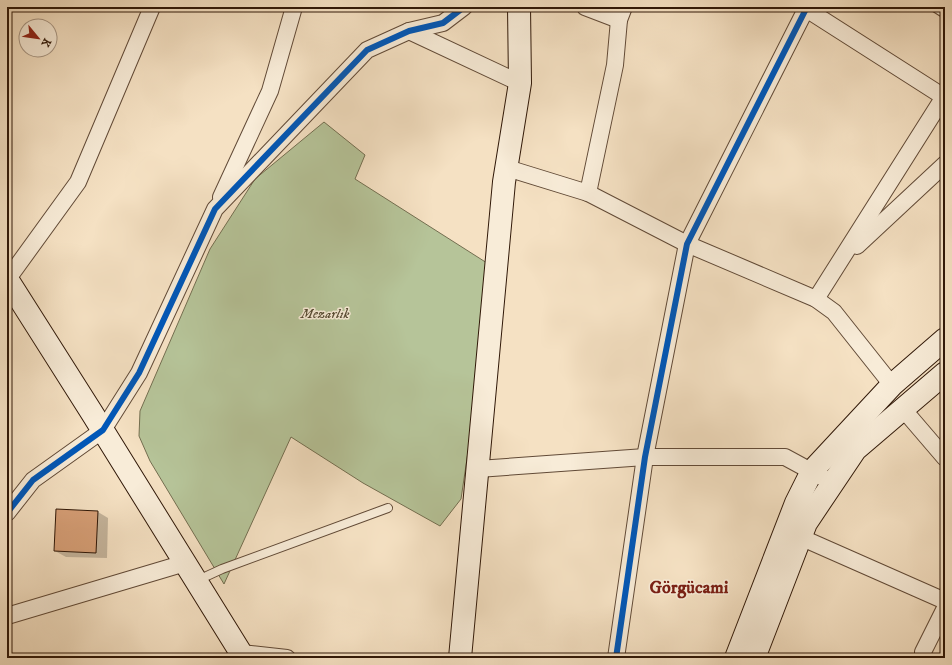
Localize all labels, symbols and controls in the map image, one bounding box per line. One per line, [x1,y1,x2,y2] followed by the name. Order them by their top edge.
[18,18,58,58] north arrow
[38,36,54,49] text: K
[300,305,349,323] park label: Mezarlık
[650,577,729,599] district label: Görgücami

